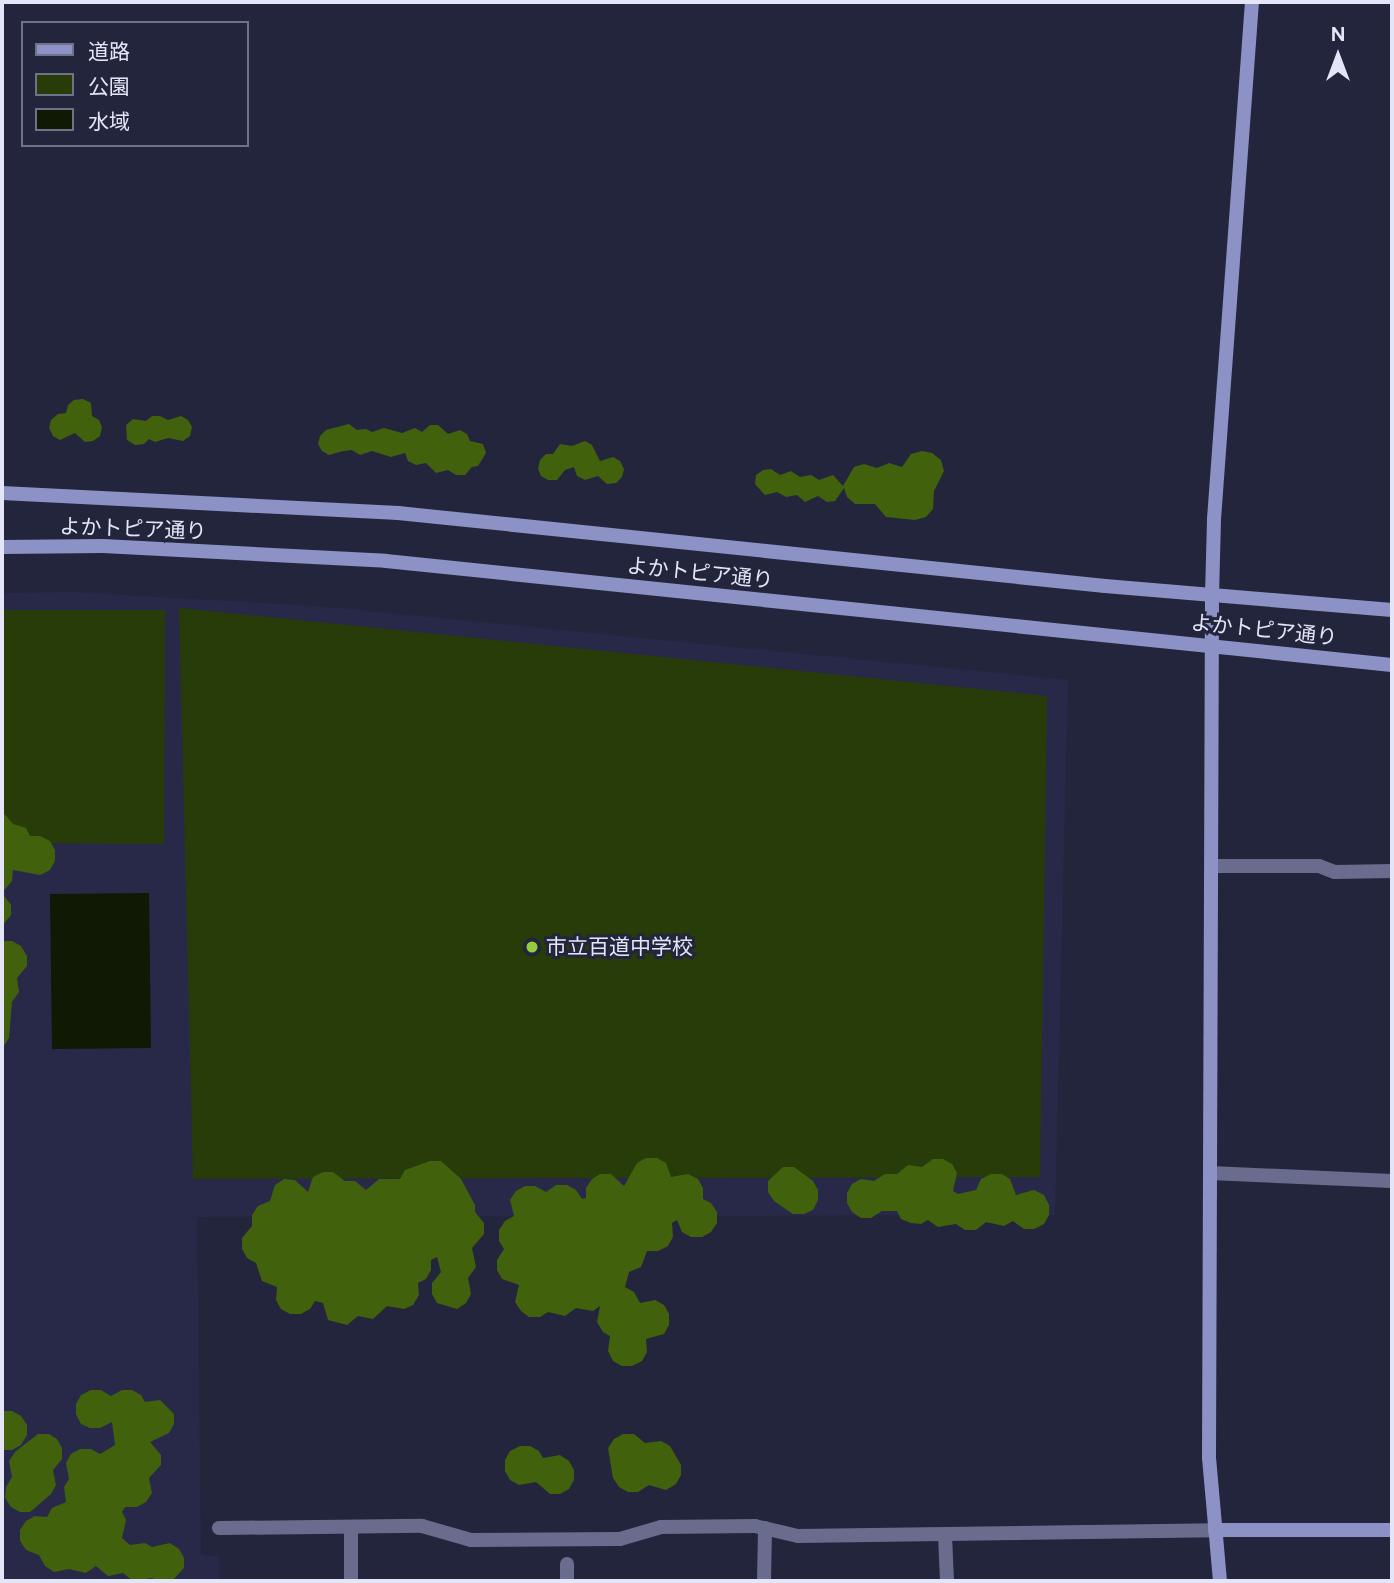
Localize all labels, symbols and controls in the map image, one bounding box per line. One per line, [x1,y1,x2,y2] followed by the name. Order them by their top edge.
[21,21,248,147] legend
[1303,21,1373,91] north arrow
[1331,23,1345,46] text: N
[88,39,130,64] text: 道路
[88,74,130,99] text: 公園
[88,109,130,134] text: 水域
[59,514,207,544] street label: よかトピア通り
[626,553,774,593] street label: よかトピア通り
[1190,610,1338,650] street label: よかトピア通り
[546,934,693,960] place label: 市立百道中学校
[524,939,540,955] marker: 市立百道中学校

